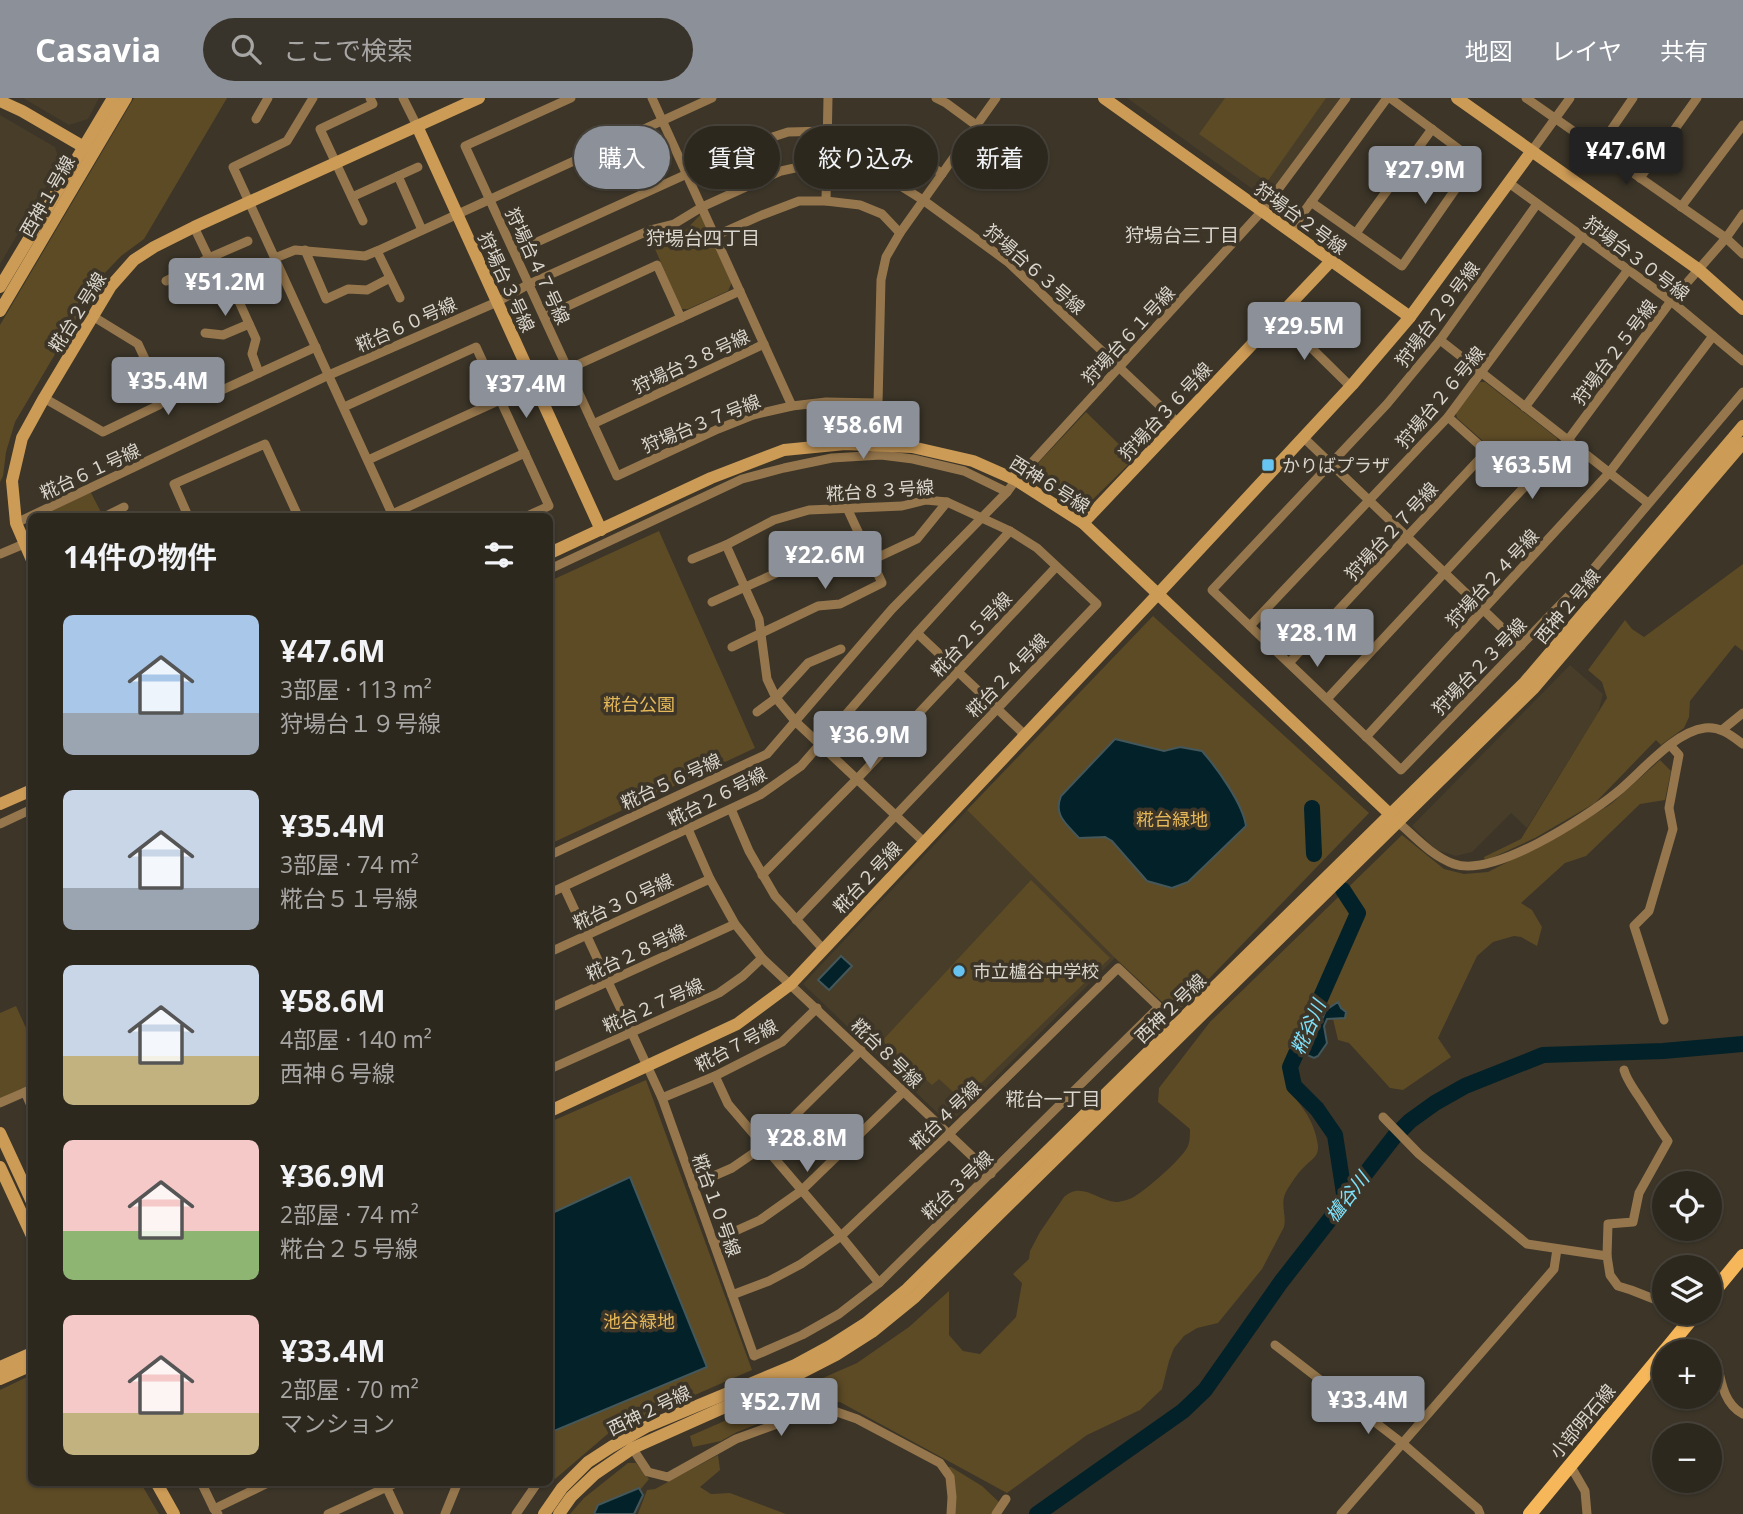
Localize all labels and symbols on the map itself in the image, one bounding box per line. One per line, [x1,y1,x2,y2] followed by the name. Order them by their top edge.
[1569,127,1683,187] pin: ¥47.6M
[1368,146,1482,206] pin: ¥27.9M
[14,151,80,241] street label: 西神１号線
[1250,177,1352,259] street label: 狩場台２号線
[500,204,576,328] street label: 狩場台４７号線
[1579,211,1695,305] street label: 狩場台３０号線
[980,219,1090,319] street label: 狩場台６３号線
[1125,222,1239,248] district label: 狩場台三丁目
[646,225,760,251] district label: 狩場台四丁目
[473,228,541,336] street label: 狩場台３号線
[1390,256,1484,372] street label: 狩場台２９号線
[168,258,282,318] pin: ¥51.2M
[43,267,111,357] street label: 糀台２号線
[1076,281,1180,389] street label: 狩場台６１号線
[352,291,460,357] street label: 糀台６０号線
[1567,294,1661,410] street label: 狩場台２５号線
[1247,302,1361,362] pin: ¥29.5M
[629,323,753,399] street label: 狩場台３８号線
[1390,341,1490,453] street label: 狩場台２６号線
[1113,357,1217,465] street label: 狩場台３６号線
[111,358,225,417] pin: ¥35.4M
[469,360,583,420] pin: ¥37.4M
[638,388,764,458] street label: 狩場台３７号線
[806,402,920,461] pin: ¥58.6M
[36,437,144,505] street label: 糀台６１号線
[1475,442,1589,501] pin: ¥63.5M
[1005,450,1095,518] street label: 西神６号線
[1282,453,1390,477] place label: かりばプラザ
[1260,457,1276,473] marker: かりばプラザ
[825,474,935,506] street label: 糀台８３号線
[1339,477,1443,585] street label: 狩場台２７号線
[1440,524,1544,632] street label: 狩場台２４号線
[768,532,882,591] pin: ¥22.6M
[1529,564,1605,648] street label: 西神２号線
[925,586,1017,682] street label: 糀台２５号線
[1260,610,1374,669] pin: ¥28.1M
[1427,612,1531,720] street label: 狩場台２３号線
[961,628,1053,722] street label: 糀台２４号線
[603,692,675,716] park label: 糀台公園
[813,712,927,771] pin: ¥36.9M
[617,747,725,815] street label: 糀台５６号線
[663,761,771,831] street label: 糀台２６号線
[1136,807,1208,831] park label: 糀台緑地
[828,836,906,918] street label: 糀台２号線
[569,867,677,935] street label: 糀台３０号線
[582,918,690,986] street label: 糀台２８号線
[973,959,1099,983] place label: 市立櫨谷中学校
[951,963,967,979] marker: 市立櫨谷中学校
[1129,968,1211,1048] street label: 西神２号線
[599,972,707,1038] street label: 糀台２７号線
[1285,994,1332,1058] water label: 糀谷川
[691,1013,781,1077] street label: 糀台７号線
[846,1013,928,1093] street label: 糀台８号線
[904,1075,986,1155] street label: 糀台４号線
[1005,1086,1101,1112] district label: 糀台一丁目
[750,1114,864,1174] pin: ¥28.8M
[916,1145,998,1225] street label: 糀台３号線
[687,1150,747,1260] street label: 糀台１０号線
[1319,1165,1376,1227] water label: 櫨谷川
[603,1309,675,1333] park label: 池谷緑地
[1311,1376,1425,1436] pin: ¥33.4M
[724,1378,838,1438] pin: ¥52.7M
[603,1379,695,1441] street label: 西神２号線
[1544,1379,1620,1463] street label: 小部明石線

